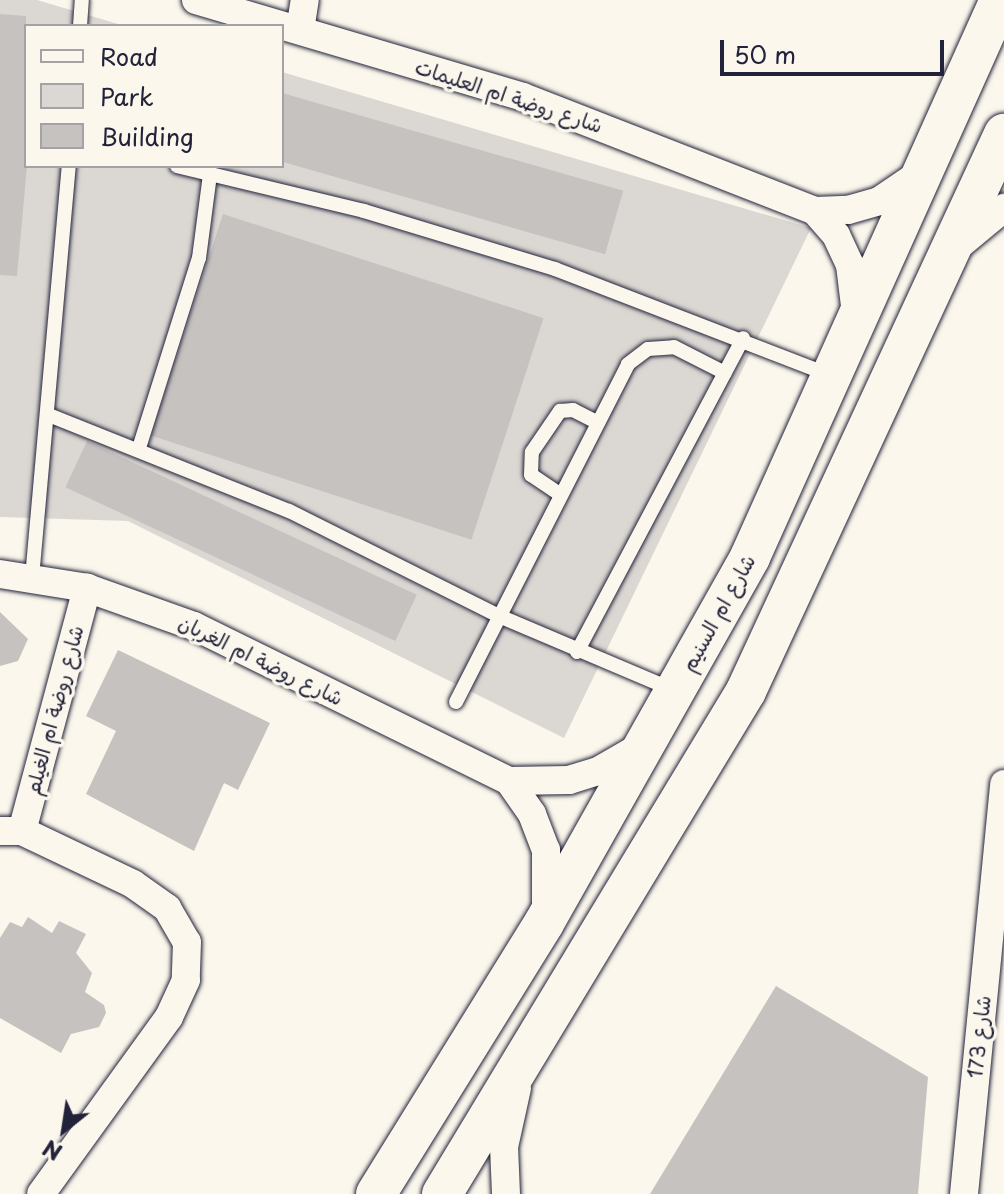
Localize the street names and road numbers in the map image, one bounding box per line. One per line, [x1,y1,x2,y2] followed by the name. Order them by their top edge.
[412,54,606,138] street label: شارع روضة ام العليمات
[676,550,760,676] street label: شارع ام السنيم
[175,610,347,710] street label: شارع روضة ام الغربان
[20,623,88,797] street label: شارع روضة ام الغيلم
[963,994,995,1080] street label: شارع 173

